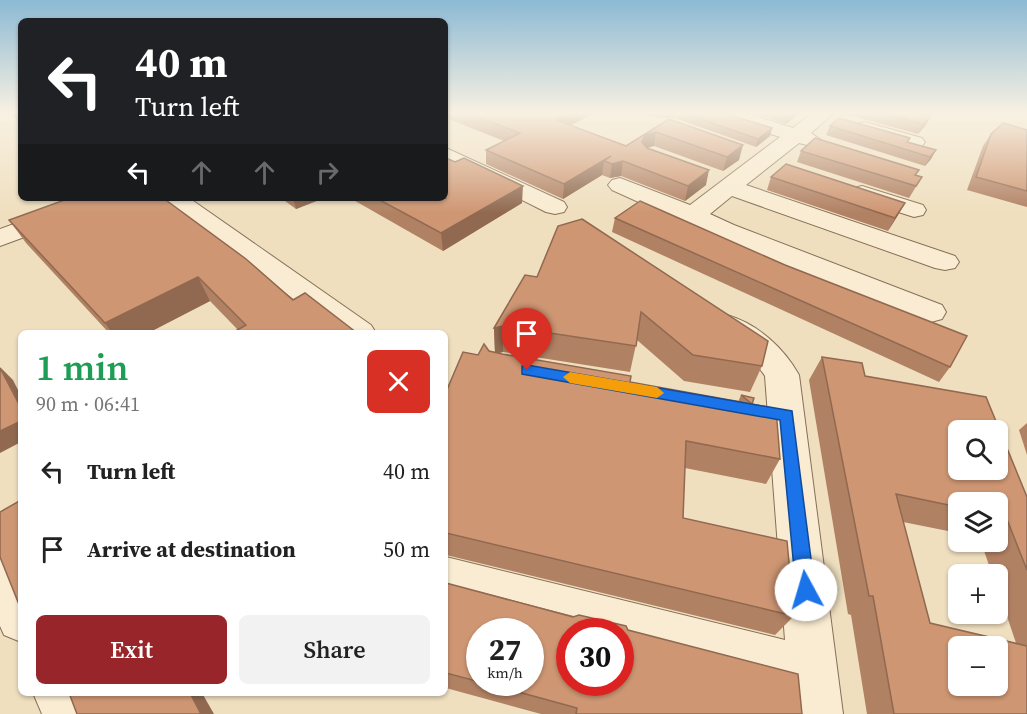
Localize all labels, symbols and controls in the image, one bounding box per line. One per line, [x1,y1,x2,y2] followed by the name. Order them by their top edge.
[135,33,228,91] text: 40 m
[36,42,114,120] icon: left
[135,88,239,125] text: Turn left
[122,156,155,189] icon: left
[185,156,218,189] icon: ahead
[248,156,281,189] icon: ahead
[311,156,344,189] icon: right
[501,308,552,370] pin
[510,317,543,350] icon: arrive
[36,343,128,392] text: 1 min
[367,350,430,413] button: close
[36,390,140,418] text: 90 m · 06:41
[948,420,1008,696] map controls
[948,420,1008,480] button: search
[36,455,69,488] icon: left
[87,456,175,486] text: Turn left
[383,456,430,486] text: 40 m
[948,492,1008,552] button: layers
[36,533,69,566] icon: arrive
[87,534,296,564] text: Arrive at destination
[383,534,430,564] text: 50 m
[774,558,838,622] position arrow
[948,564,1008,624] button: +
[36,615,227,684] button: Exit
[239,615,430,684] button: Share
[556,618,634,696] speed limit sign: 30
[489,629,521,670] text: 27
[948,636,1008,696] button: −
[487,662,523,683] text: km/h

